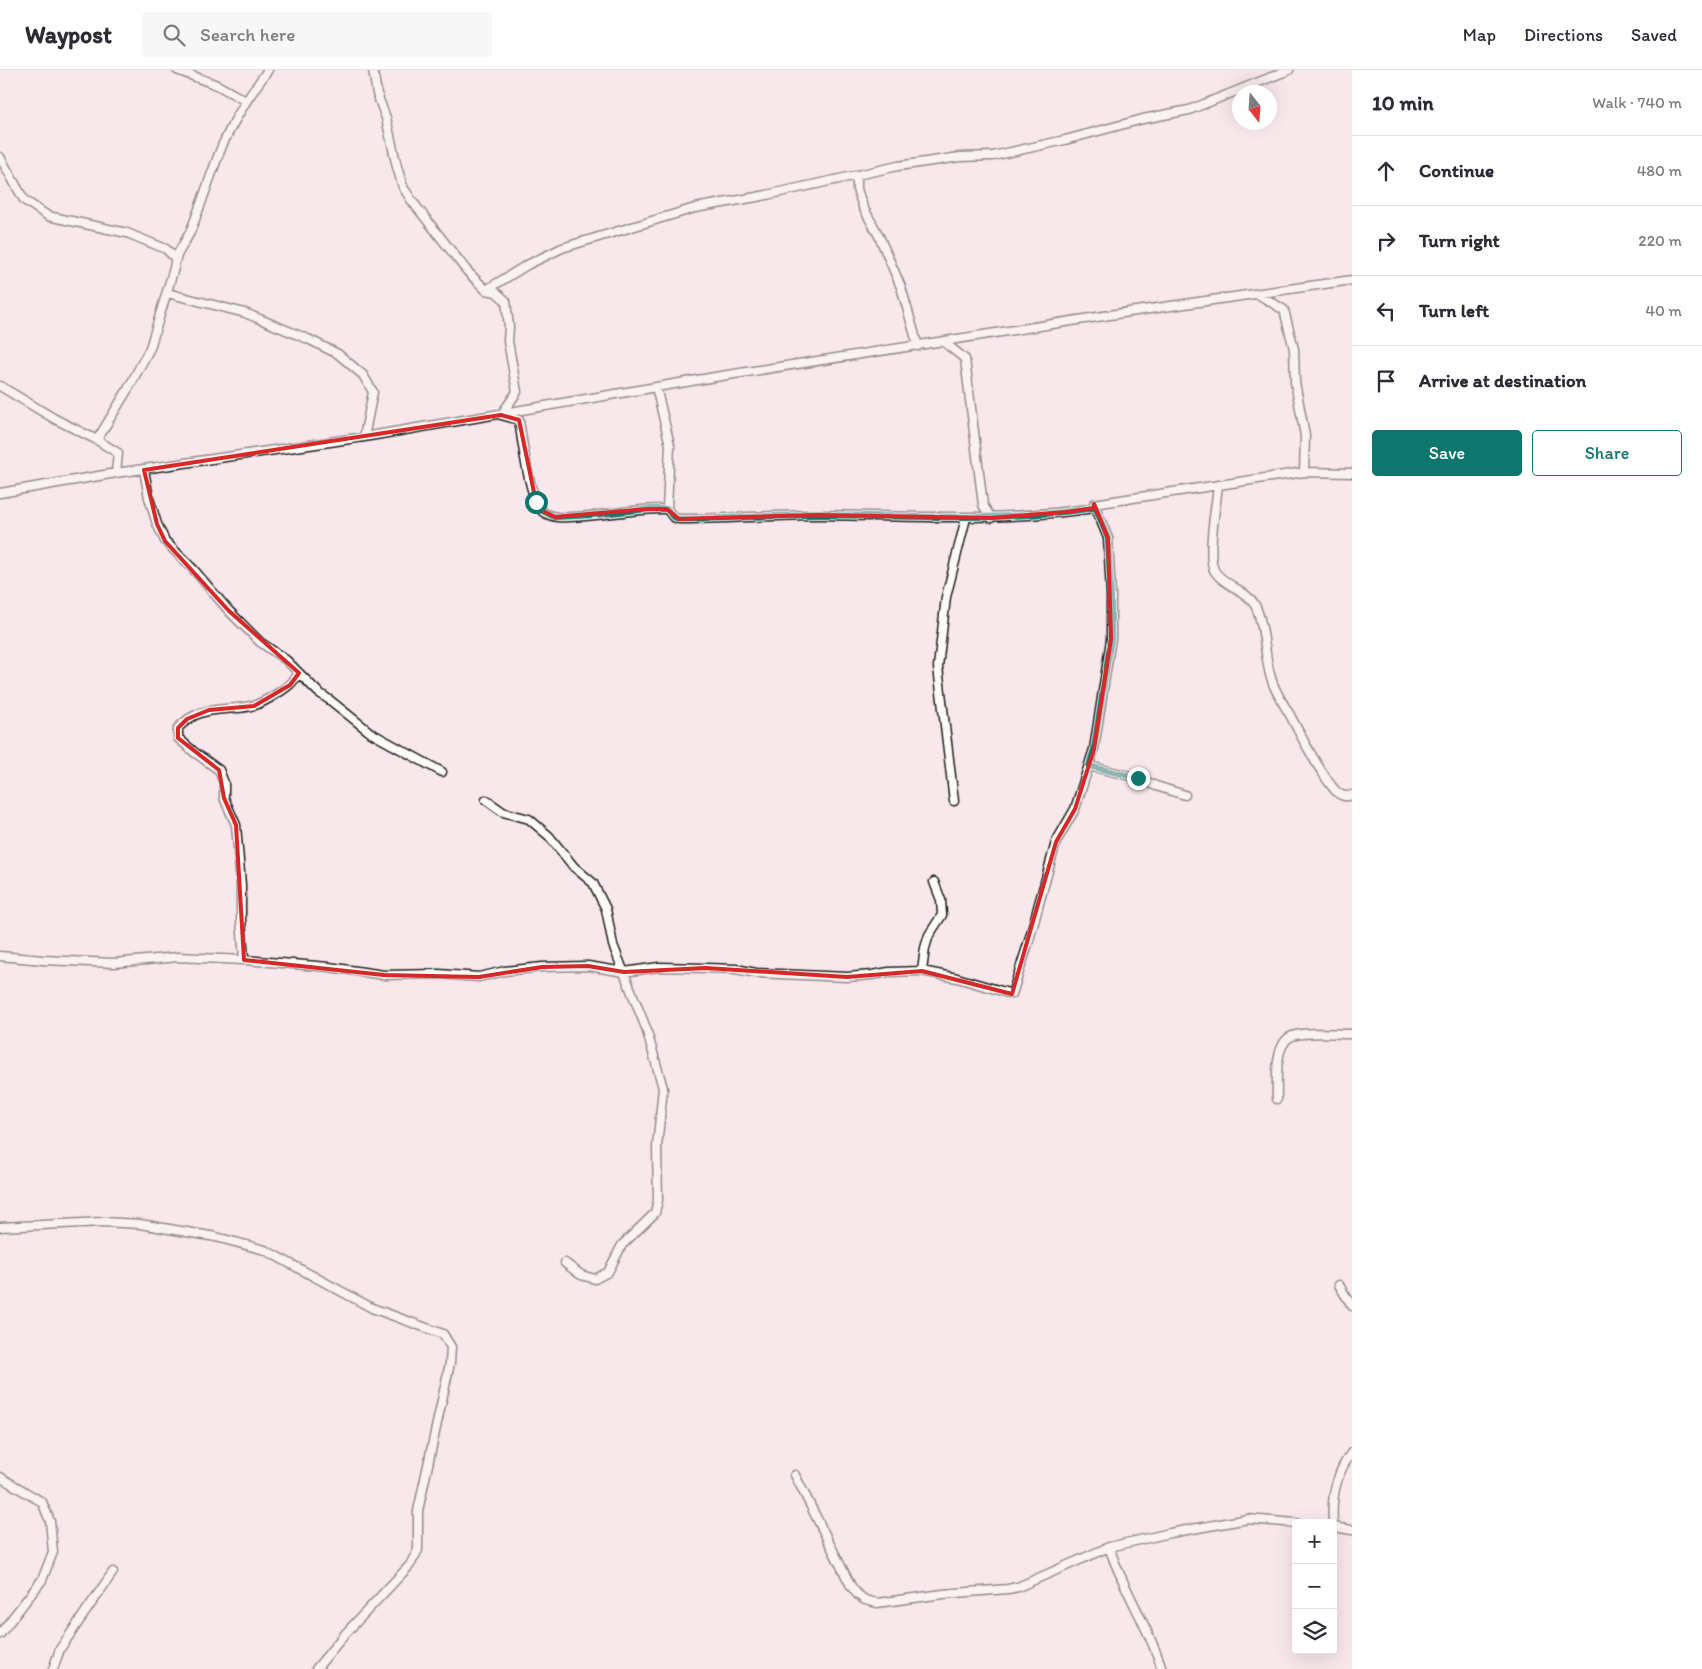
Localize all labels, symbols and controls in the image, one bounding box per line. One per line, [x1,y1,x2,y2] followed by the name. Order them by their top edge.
[142,12,492,57] search box
[25,20,112,49] text: Waypost
[160,21,188,49] icon: search
[200,23,295,46] text: Search here
[1463,24,1496,46] text: Map
[1524,24,1603,46] text: Directions
[1631,24,1677,46] text: Saved
[1232,85,1277,130] north arrow
[1372,90,1434,115] text: 10 min
[1592,93,1682,112] text: Walk · 740 m
[1372,157,1400,185] icon: ahead
[1419,159,1494,182] text: Continue
[1637,161,1682,180] text: 480 m
[1372,227,1400,255] icon: right
[1419,229,1500,252] text: Turn right
[1638,231,1682,250] text: 220 m
[1372,297,1400,325] icon: left
[1419,299,1489,322] text: Turn left
[1645,301,1682,320] text: 40 m
[1372,367,1400,395] icon: arrive
[1419,369,1586,392] text: Arrive at destination
[1372,430,1522,476] button: Save
[1532,430,1682,476] button: Share
[525,491,548,514] route start
[1127,767,1150,790] route end
[1292,1519,1337,1654] map controls
[1292,1519,1337,1564] button: +
[1292,1564,1337,1609] button: −
[1292,1609,1337,1654] button: layers

